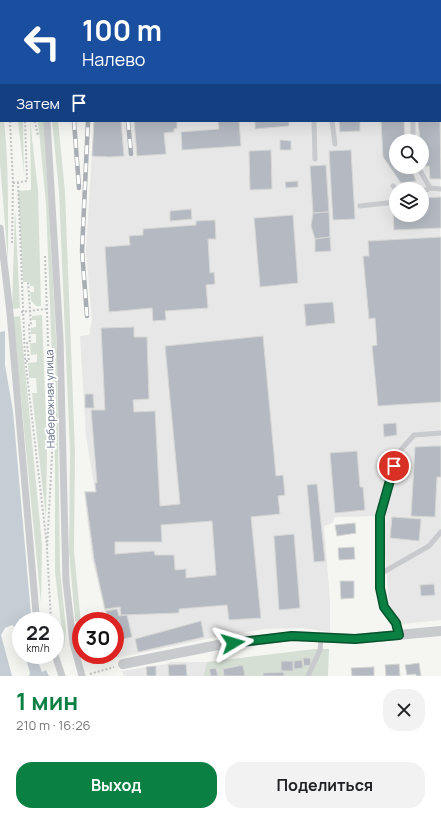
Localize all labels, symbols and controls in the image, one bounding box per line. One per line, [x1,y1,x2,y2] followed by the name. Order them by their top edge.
[82,11,162,49] text: 100 m
[16,16,68,68] icon: left
[82,47,146,71] text: Налево
[68,92,90,114] icon: arrive
[16,93,60,114] text: Затем
[389,134,429,222] map controls
[389,134,429,174] button: search
[389,182,429,222] button: layers
[41,349,58,449] street label: Набережная улица
[377,449,411,483] pin
[383,455,405,477] icon: arrive
[72,612,124,664] speed limit sign: 30
[26,619,50,646] text: 22
[212,622,254,664] position arrow
[26,641,50,655] text: km/h
[16,684,78,717] text: 1 мин
[383,689,425,731] button: close
[16,716,91,734] text: 210 m · 16:26
[16,762,217,808] button: Выход
[225,762,425,808] button: Поделиться

